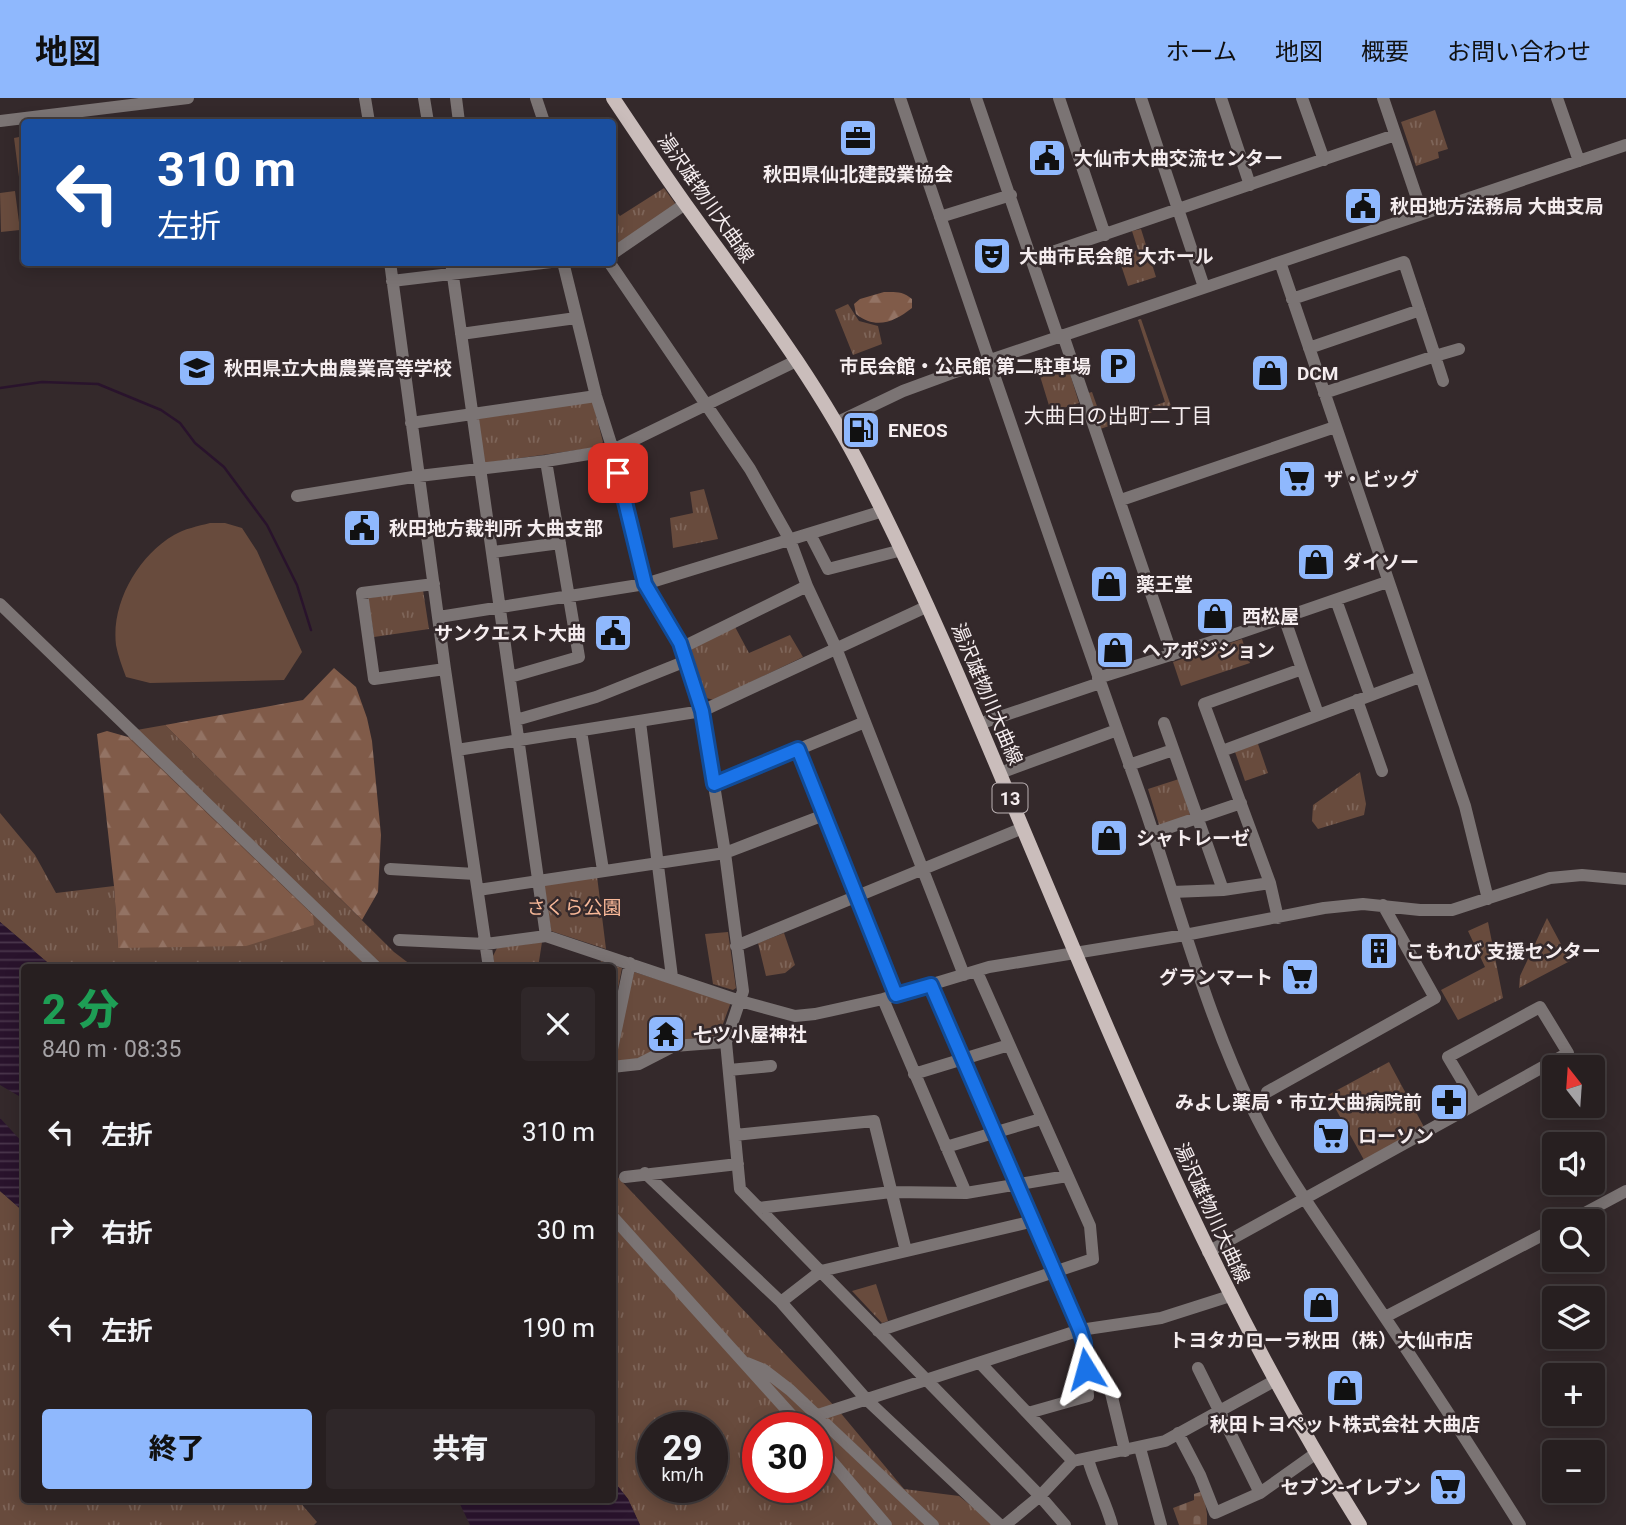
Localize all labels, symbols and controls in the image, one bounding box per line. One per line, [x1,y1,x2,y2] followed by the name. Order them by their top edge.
[35,32,101,71] text: 地図
[1166,38,1237,66] text: ホーム
[1275,38,1323,66] text: 地図
[1361,38,1409,66] text: 概要
[1447,38,1591,66] text: お問い合わせ
[837,117,879,159] office icon: 秋田県仙北建設業協会
[653,129,759,267] street label: 湯沢雄物川大曲線
[1026,137,1068,179] public building icon: 大仙市大曲交流センター
[157,141,296,198] text: 310 m
[42,147,133,238] icon: left
[1074,147,1283,170] place label: 大仙市大曲交流センター
[763,163,953,186] place label: 秋田県仙北建設業協会
[1342,185,1384,227] public building icon: 秋田地方法務局 大曲支局
[1390,195,1604,218] place label: 秋田地方法務局 大曲支局
[157,207,221,245] text: 左折
[971,235,1013,277] theatre icon: 大曲市民会館 大ホール
[1019,245,1214,268] place label: 大曲市民会館 大ホール
[1097,345,1139,387] parking icon: 市民会館・公民館 第二駐車場
[176,347,218,389] school or university icon: 秋田県立大曲農業高等学校
[1249,352,1291,394] shop icon: DCM
[839,355,1091,378] place label: 市民会館・公民館 第二駐車場
[224,357,452,380] place label: 秋田県立大曲農業高等学校
[1297,362,1338,385] place label: DCM
[1024,404,1213,428] district label: 大曲日の出町二丁目
[840,409,882,451] fuel station icon: ENEOS
[888,419,948,442] place label: ENEOS
[588,443,648,503] pin
[599,454,637,492] icon: arrive
[1276,458,1318,500] supermarket icon: ザ・ビッグ
[1324,468,1419,491] place label: ザ・ビッグ
[341,507,383,549] public building icon: 秋田地方裁判所 大曲支部
[389,517,603,540] place label: 秋田地方裁判所 大曲支部
[1295,541,1337,583] shop icon: ダイソー
[1343,551,1419,574] place label: ダイソー
[1088,563,1130,605] shop icon: 薬王堂
[1136,573,1193,596] place label: 薬王堂
[1194,595,1236,637] shop icon: 西松屋
[1242,605,1299,628] place label: 西松屋
[592,612,634,654] public building icon: サンクエスト大曲
[947,620,1027,768] street label: 湯沢雄物川大曲線
[434,622,586,645] place label: サンクエスト大曲
[1094,629,1136,671] shop icon: ヘアポジション
[1142,639,1275,662] place label: ヘアポジション
[992,784,1028,812] road number: 13
[1088,817,1130,859] shop icon: シャトレーゼ
[1136,827,1250,850] place label: シャトレーゼ
[526,896,622,919] park label: さくら公園
[1358,930,1400,972] building icon: こもれび 支援センター
[1406,940,1601,963] place label: こもれび 支援センター
[1279,956,1321,998] supermarket icon: グランマート
[1159,966,1273,989] place label: グランマート
[42,985,119,1034] text: 2 分
[521,987,595,1061] button: close
[645,1013,687,1055] temple icon: 七ツ小屋神社
[693,1023,807,1046] place label: 七ツ小屋神社
[42,1036,181,1063] text: 840 m · 08:35
[1542,1055,1605,1118] north arrow
[1542,1055,1605,1503] map controls
[1428,1081,1470,1123] pharmacy icon: みよし薬局・市立大曲病院前
[1175,1091,1422,1114] place label: みよし薬局・市立大曲病院前
[42,1113,80,1151] icon: left
[1310,1115,1352,1157] supermarket icon: ローソン
[522,1117,595,1147] text: 310 m
[101,1120,153,1150] text: 左折
[1358,1125,1434,1148] place label: ローソン
[1542,1132,1605,1195] button: sound
[1169,1139,1255,1287] street label: 湯沢雄物川大曲線
[1542,1209,1605,1272] button: search
[42,1211,80,1249] icon: right
[537,1215,595,1245] text: 30 m
[101,1218,153,1248] text: 右折
[1300,1284,1342,1326] shop icon: トヨタカローラ秋田（株）大仙市店
[1542,1286,1605,1349] button: layers
[42,1309,80,1347] icon: left
[522,1313,595,1343] text: 190 m
[101,1316,153,1346] text: 左折
[1169,1329,1473,1352] place label: トヨタカローラ秋田（株）大仙市店
[1049,1332,1123,1406] position arrow
[1542,1363,1605,1426] button: +
[1324,1367,1366,1409] shop icon: 秋田トヨペット株式会社 大曲店
[42,1409,312,1489] button: 終了
[326,1409,595,1489] button: 共有
[742,1412,833,1503] speed limit sign: 30
[1210,1413,1480,1436] place label: 秋田トヨペット株式会社 大曲店
[662,1428,703,1469] text: 29
[1542,1440,1605,1503] button: −
[661,1464,704,1485] text: km/h
[1427,1466,1469,1508] supermarket icon: セブン-イレブン
[1281,1476,1421,1499] place label: セブン-イレブン

